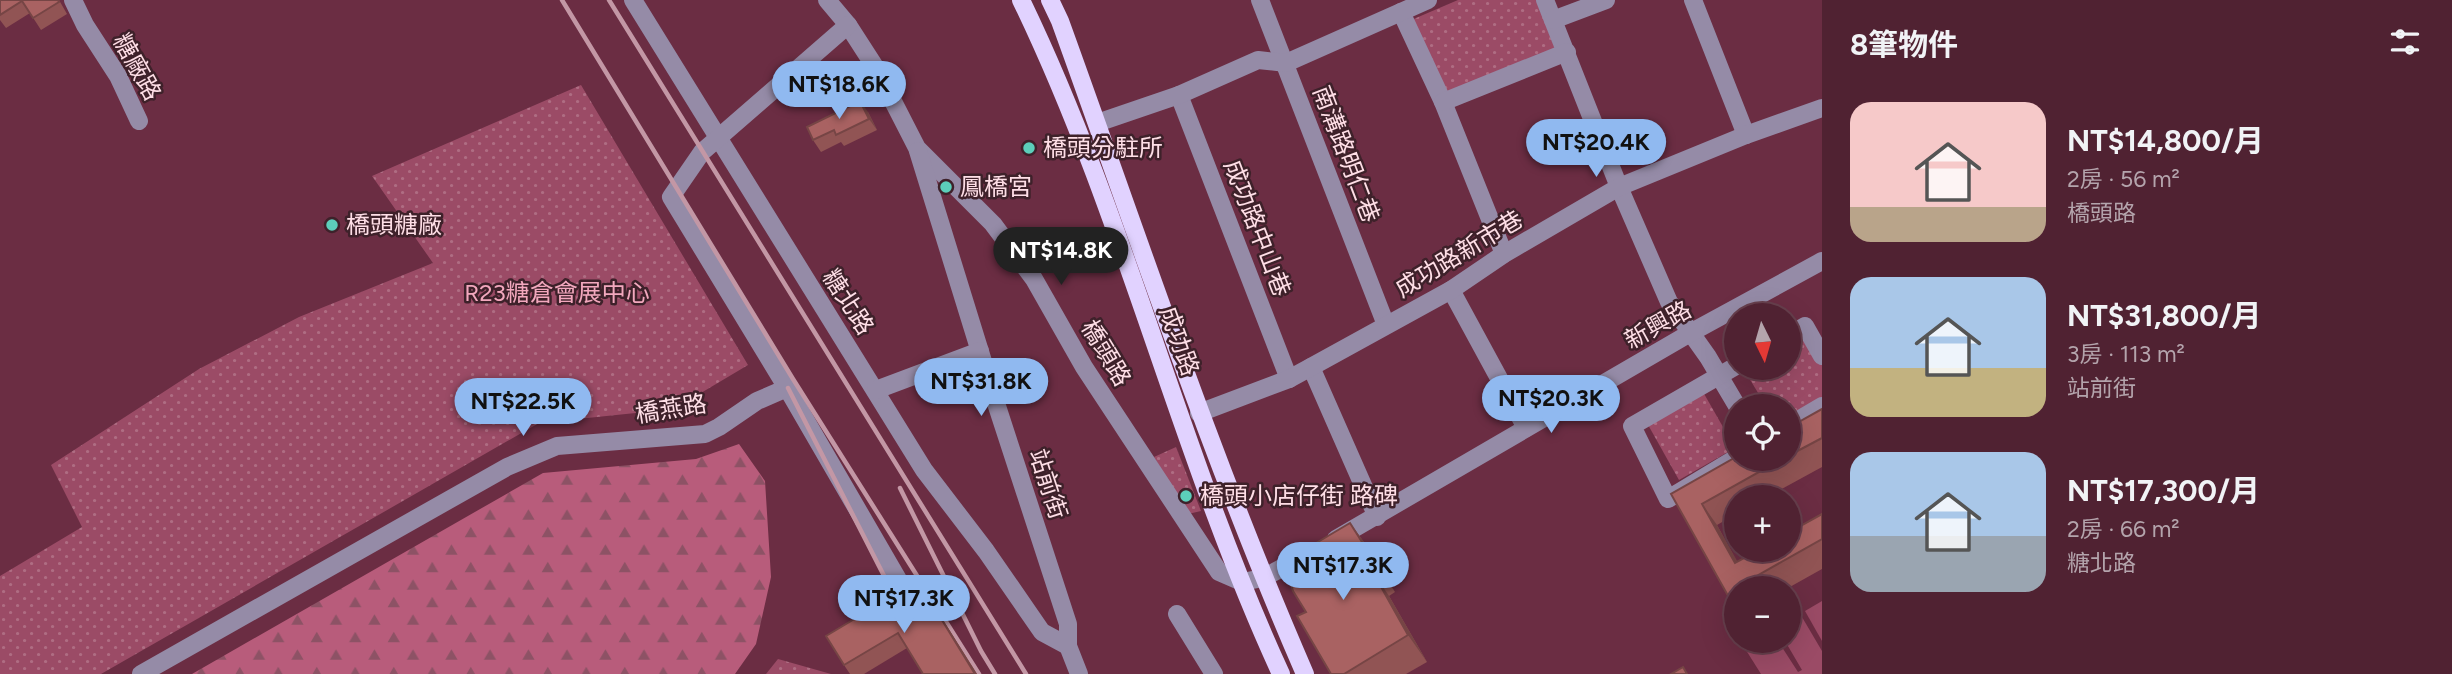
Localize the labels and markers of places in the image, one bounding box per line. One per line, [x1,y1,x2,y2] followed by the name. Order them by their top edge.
[767,61,911,121] pin: NT$18.6K
[1524,120,1668,179] pin: NT$20.4K
[1043,133,1163,162] place label: 橋頭分駐所
[1021,140,1037,156] marker: 橋頭分駐所
[960,172,1032,201] place label: 鳳橋宮
[938,179,954,195] marker: 鳳橋宮
[346,210,442,239] place label: 橋頭糖廠
[324,217,340,233] marker: 橋頭糖廠
[989,228,1133,287] pin: NT$14.8K
[909,358,1053,418] pin: NT$31.8K
[1479,376,1623,435] pin: NT$20.3K
[451,378,595,438] pin: NT$22.5K
[1200,481,1398,510] place label: 橋頭小店仔街 路碑
[1178,488,1194,504] marker: 橋頭小店仔街 路碑
[1271,542,1415,602] pin: NT$17.3K
[832,576,976,635] pin: NT$17.3K

